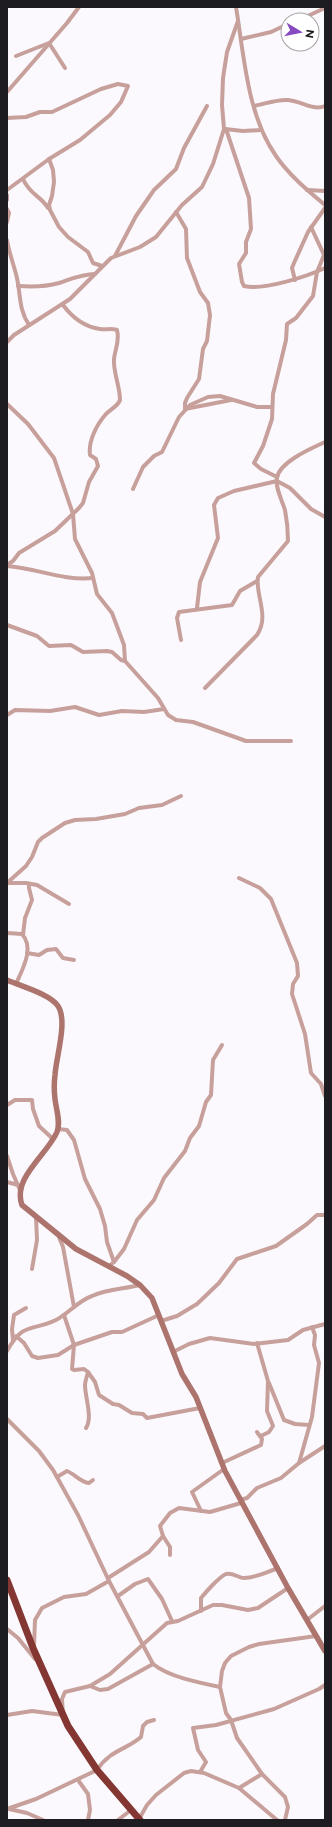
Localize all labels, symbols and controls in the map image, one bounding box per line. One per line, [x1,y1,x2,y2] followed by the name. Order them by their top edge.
[280,12,320,52] north arrow
[302,28,318,39] text: N

